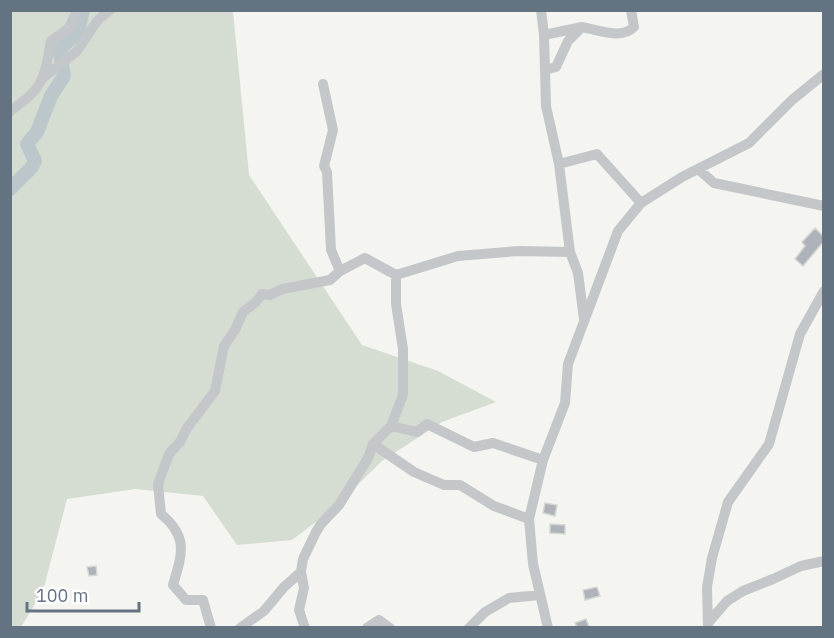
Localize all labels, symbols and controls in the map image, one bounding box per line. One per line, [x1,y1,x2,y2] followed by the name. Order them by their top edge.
[27,575,140,613] scale bar
[36,584,88,607] text: 100 m

